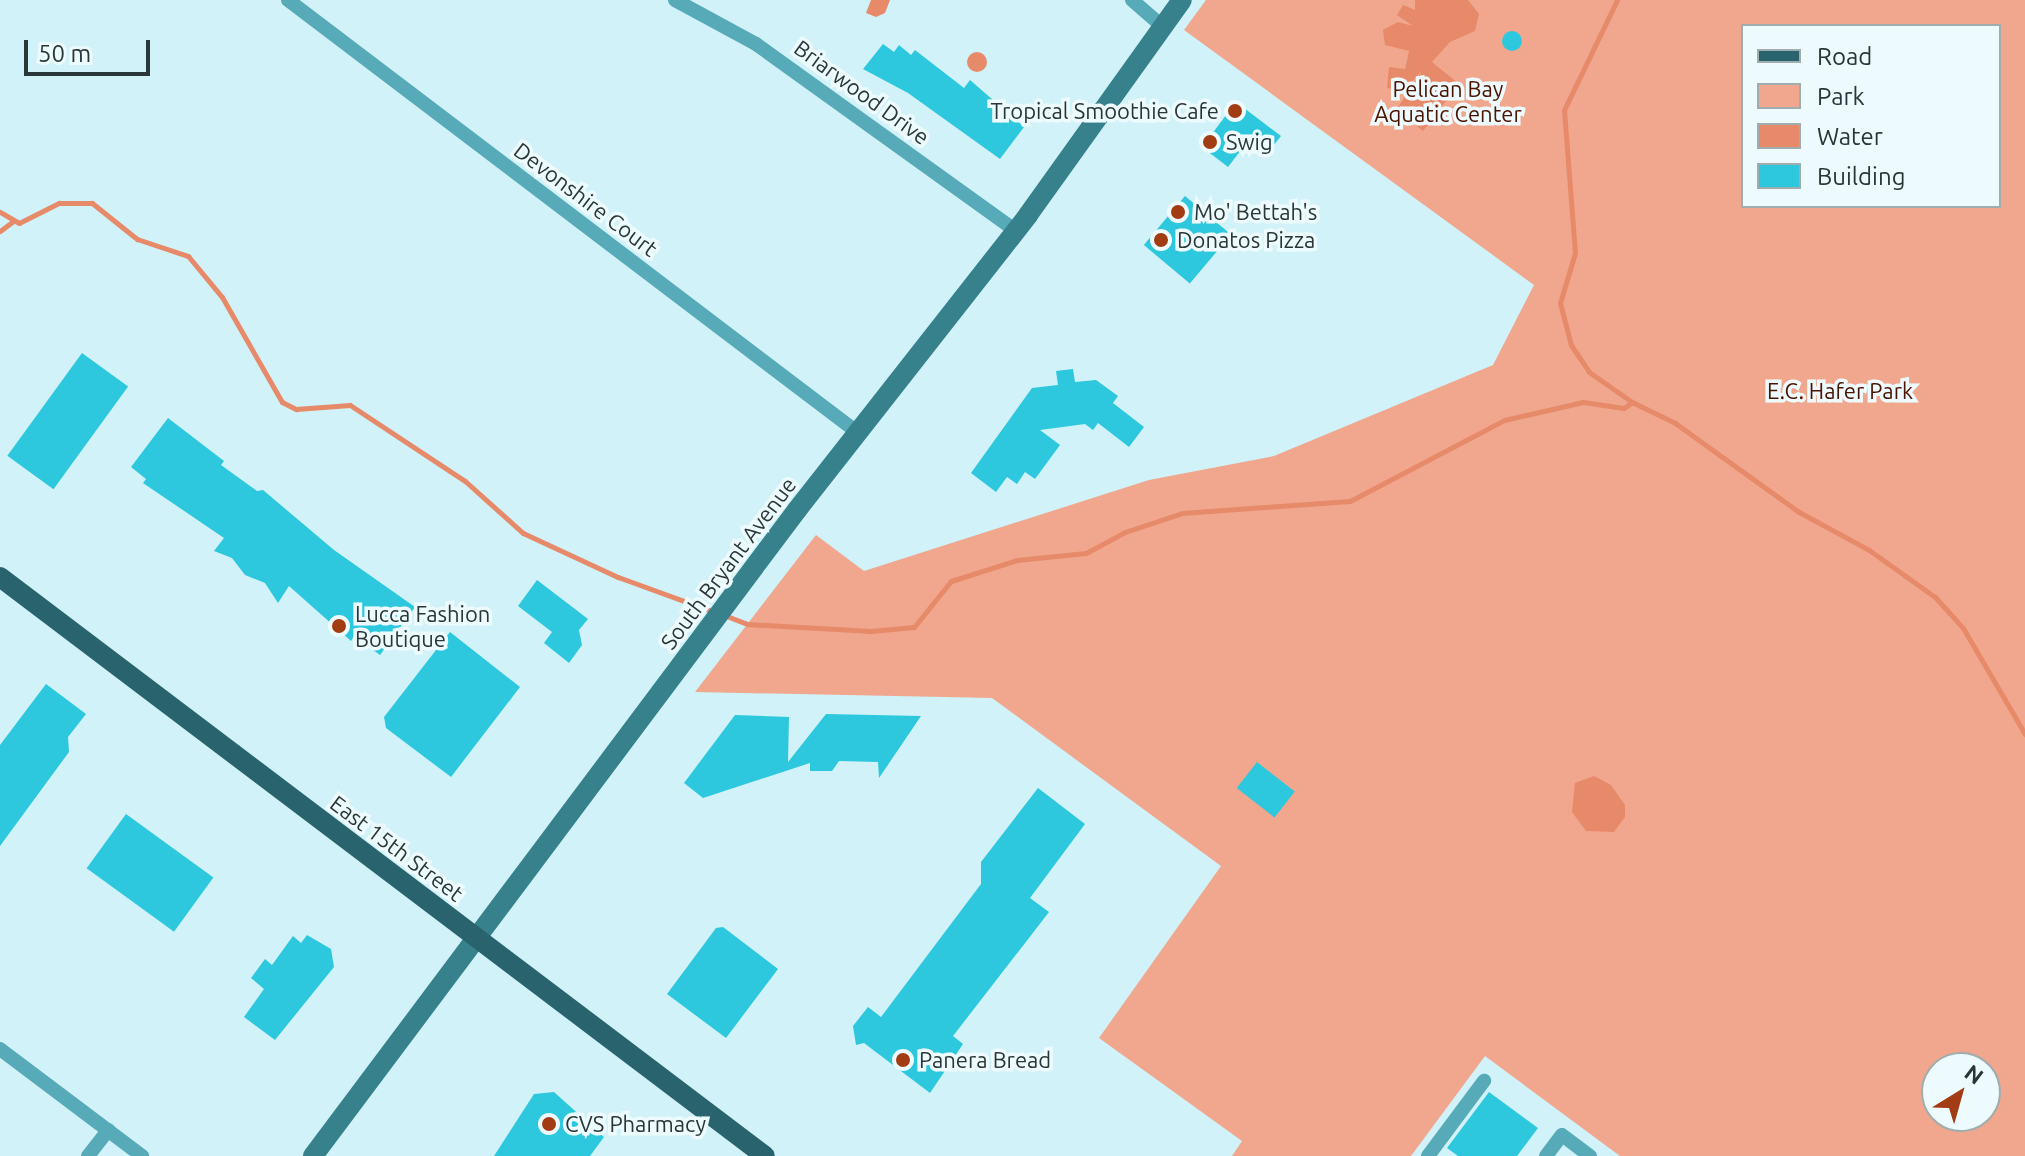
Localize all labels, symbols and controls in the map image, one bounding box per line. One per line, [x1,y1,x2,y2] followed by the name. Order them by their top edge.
[28,24,154,74] scale bar
[1741,24,2001,208] legend
[789,34,935,150] street label: Briarwood Drive
[38,40,91,67] text: 50 m
[1817,43,1872,70] text: Road
[1374,75,1522,126] park label: Pelican Bay Aquatic Center
[1817,83,1865,110] text: Park
[991,98,1219,124] place label: Tropical Smoothie Cafe
[1226,102,1244,120] marker: Tropical Smoothie Cafe
[1817,123,1883,150] text: Water
[1226,129,1273,155] place label: Swig
[1201,133,1219,151] marker: Swig
[509,137,663,261] street label: Devonshire Court
[1817,163,1905,190] text: Building
[1194,199,1317,225] place label: Mo' Bettah's
[1169,203,1187,221] marker: Mo' Bettah's
[1177,227,1315,253] place label: Donatos Pizza
[1152,231,1170,249] marker: Donatos Pizza
[1767,378,1913,404] park label: E.C. Hafer Park
[655,472,801,654] street label: South Bryant Avenue
[355,600,490,652] place label: Lucca Fashion Boutique
[330,617,348,635] marker: Lucca Fashion Boutique
[325,790,469,906] street label: East 15th Street
[919,1047,1051,1073] place label: Panera Bread
[894,1051,912,1069] marker: Panera Bread
[1921,1052,2001,1132] north arrow
[1960,1059,1989,1089] text: N
[565,1111,706,1137] place label: CVS Pharmacy
[540,1115,558,1133] marker: CVS Pharmacy

